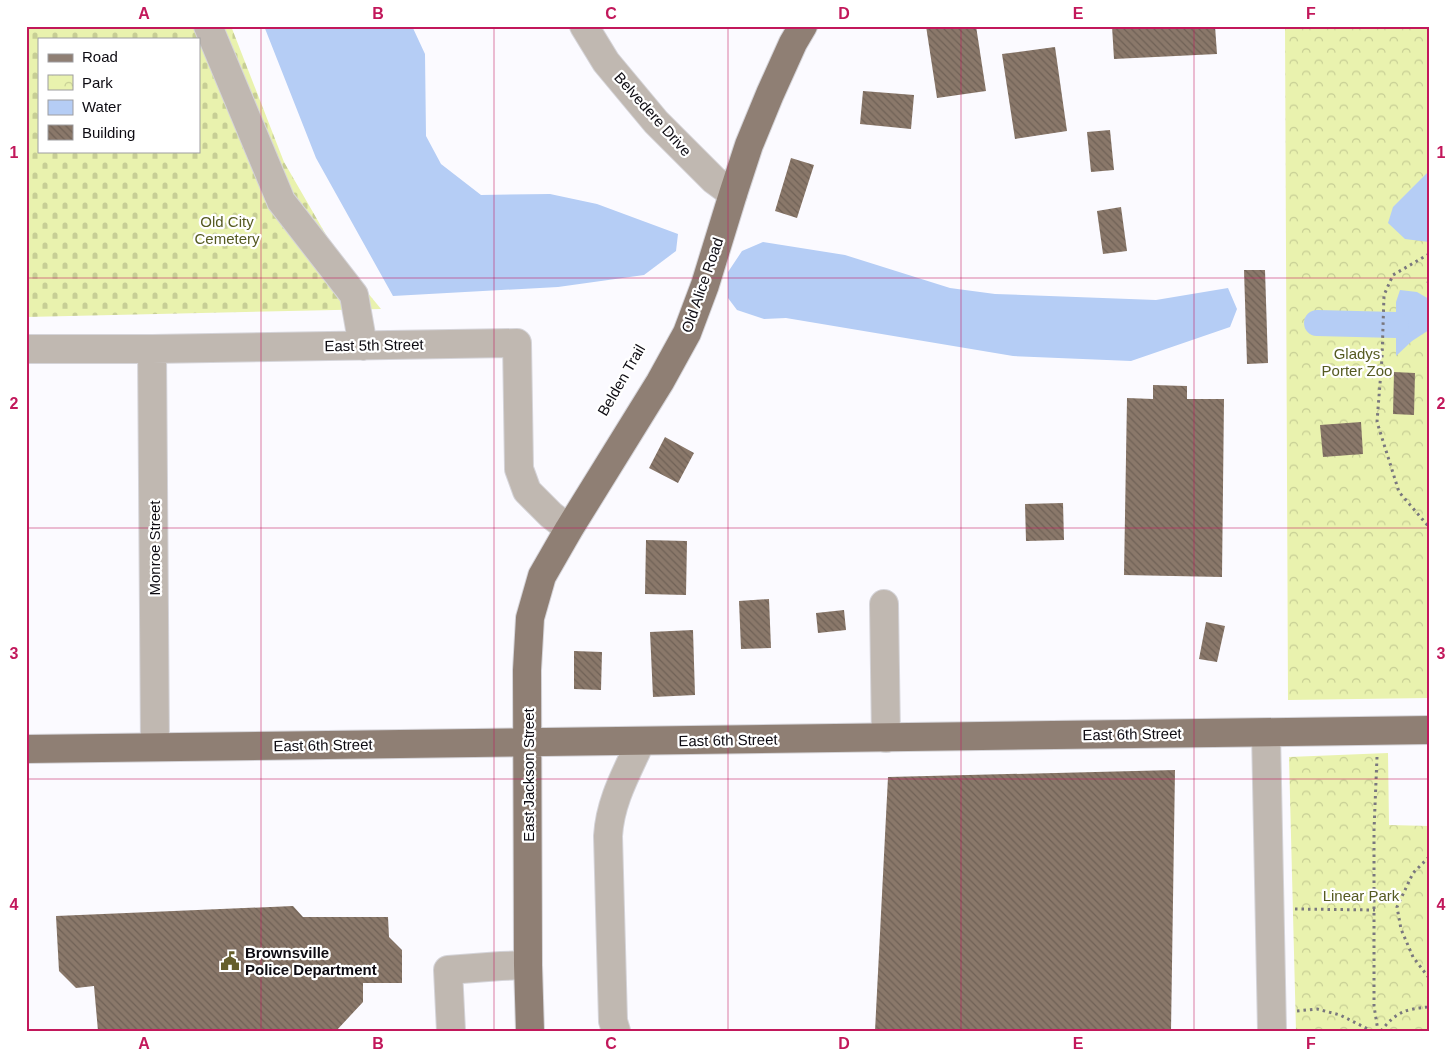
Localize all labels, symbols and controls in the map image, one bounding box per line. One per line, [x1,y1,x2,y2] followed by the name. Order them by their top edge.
[138,5,150,22] text: A
[372,5,384,22] text: B
[605,5,617,22] text: C
[838,5,850,22] text: D
[1073,5,1084,22] text: E
[1306,5,1316,22] text: F
[38,38,200,152] legend
[82,48,118,65] text: Road
[611,69,695,159] street label: Belvedere Drive
[82,74,113,91] text: Park
[82,98,121,115] text: Water
[82,124,135,141] text: Building
[10,144,19,161] text: 1
[1437,144,1446,161] text: 1
[194,213,260,247] park label: Old City Cemetery
[678,235,726,335] street label: Old Alice Road
[324,336,425,354] street label: East 5th Street
[594,341,648,419] street label: Belden Trail
[1322,345,1392,379] park label: Gladys Porter Zoo
[10,395,19,412] text: 2
[1437,395,1446,412] text: 2
[146,500,163,596] street label: Monroe Street
[10,645,19,662] text: 3
[1437,645,1446,662] text: 3
[520,707,537,842] street label: East Jackson Street
[1082,725,1183,743] street label: East 6th Street
[678,731,779,749] street label: East 6th Street
[273,736,374,754] street label: East 6th Street
[1323,887,1400,904] park label: Linear Park
[10,896,19,913] text: 4
[1437,896,1446,913] text: 4
[245,944,377,978] place label: Brownsville Police Department
[219,950,241,972] public building icon: Brownsville Police Department
[138,1035,150,1052] text: A
[372,1035,384,1052] text: B
[605,1035,617,1052] text: C
[838,1035,850,1052] text: D
[1073,1035,1084,1052] text: E
[1306,1035,1316,1052] text: F

